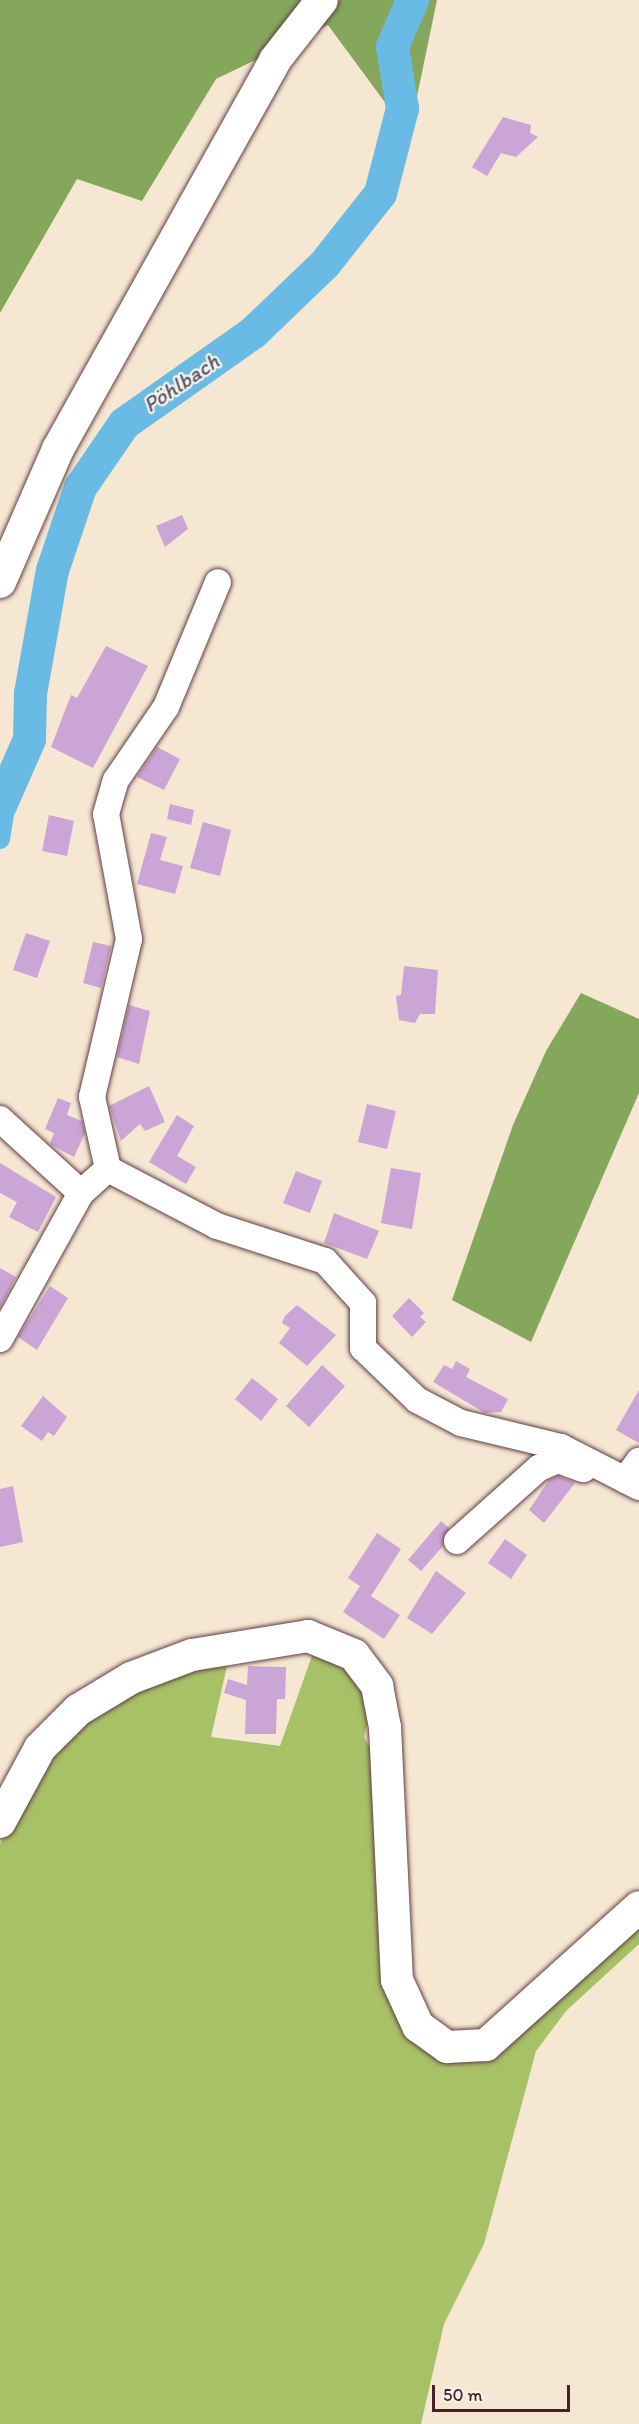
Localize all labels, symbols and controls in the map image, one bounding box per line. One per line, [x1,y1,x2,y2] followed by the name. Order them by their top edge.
[138,348,224,418] water label: Pöhlbach
[435,2373,573,2411] scale bar
[443,2384,483,2406] text: 50 m

